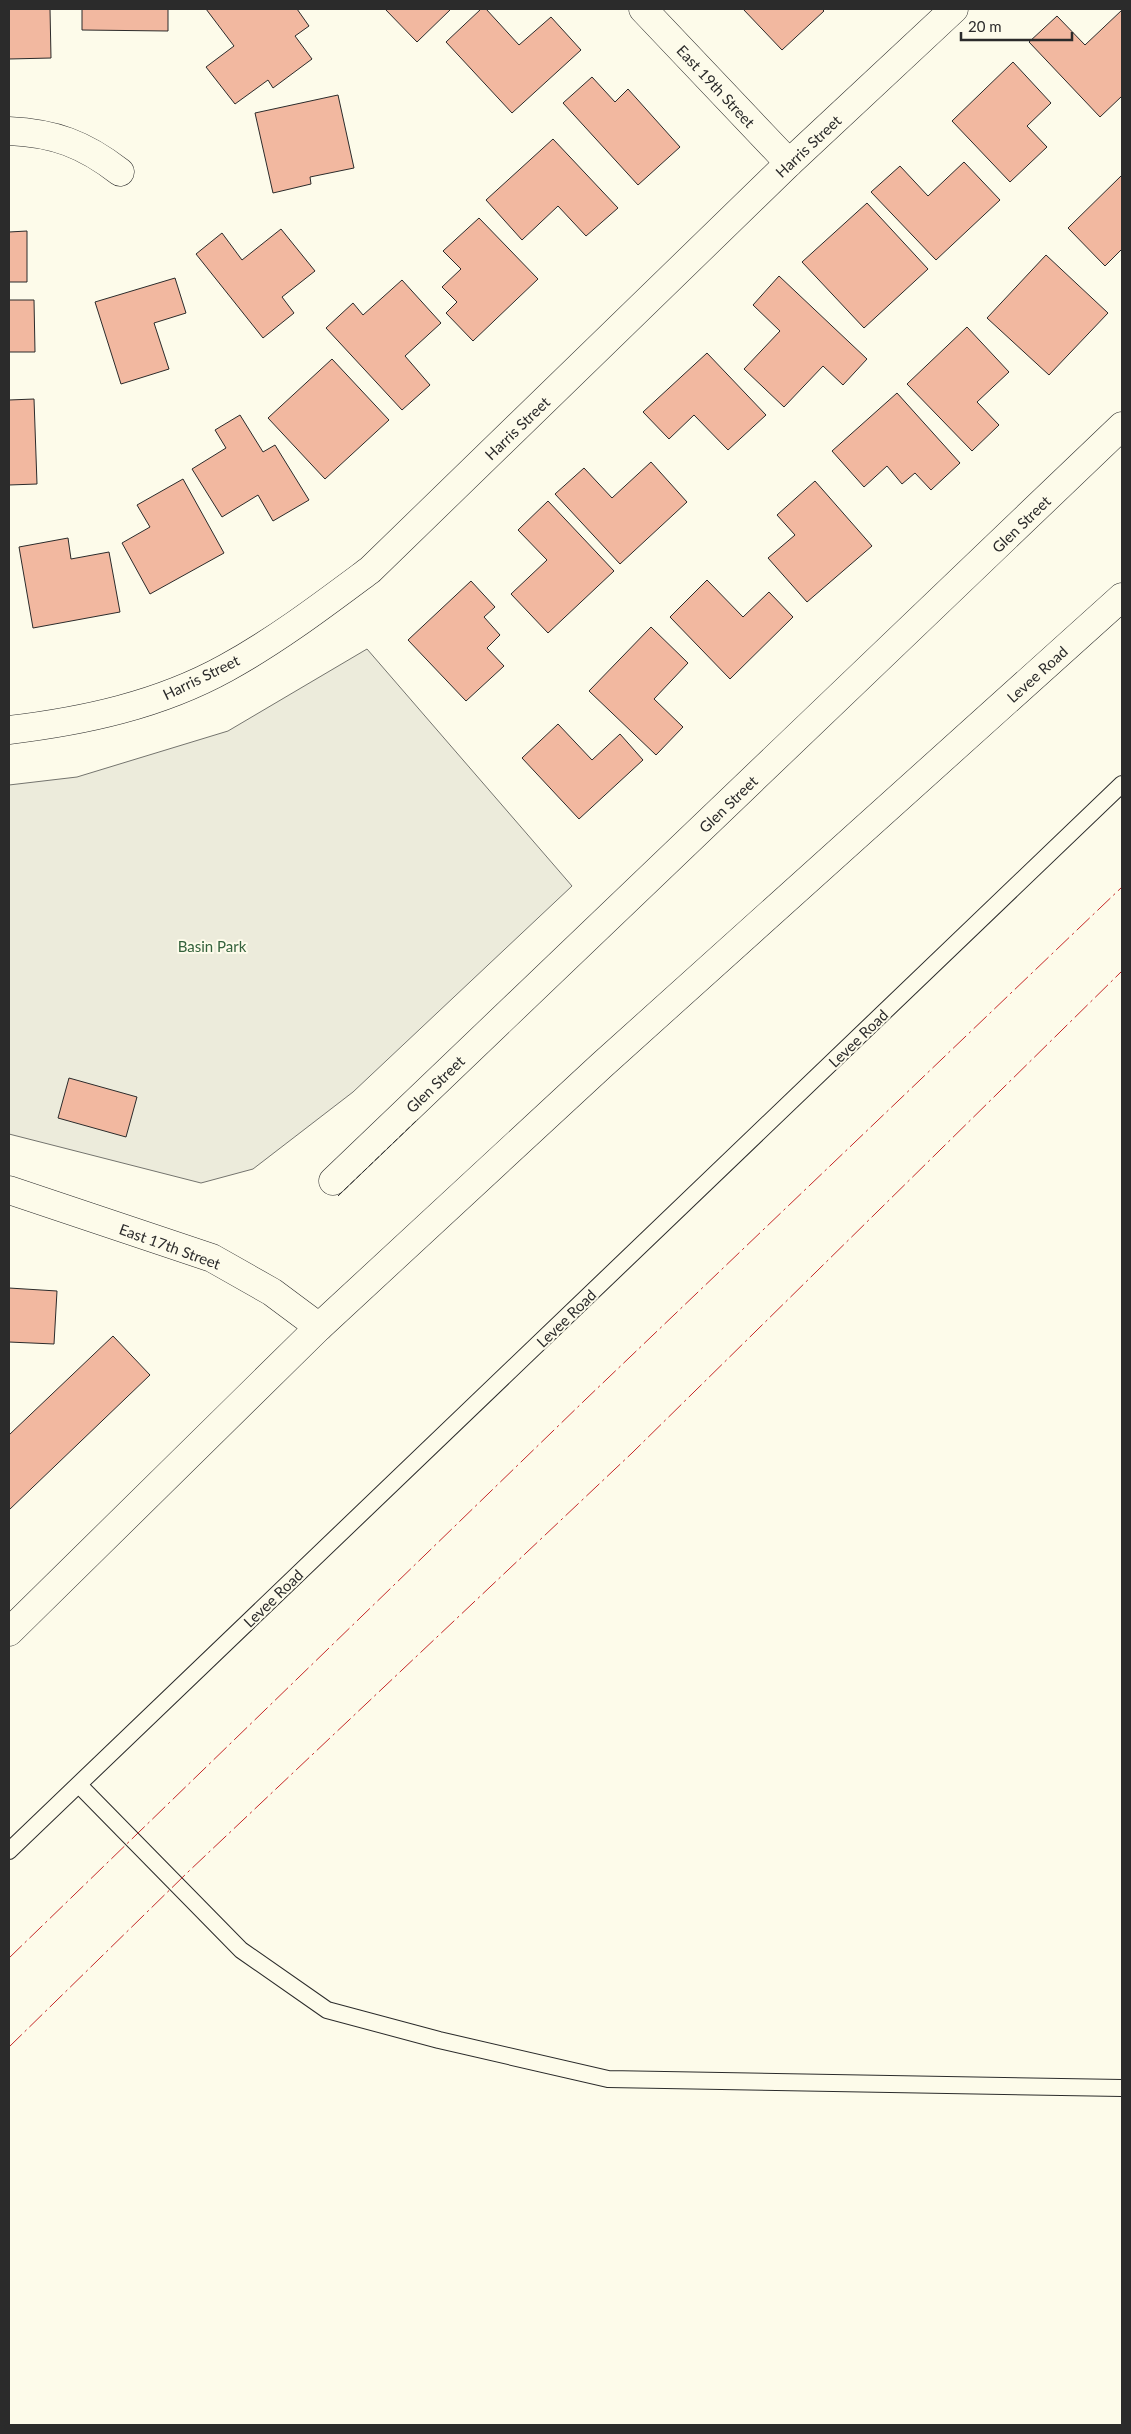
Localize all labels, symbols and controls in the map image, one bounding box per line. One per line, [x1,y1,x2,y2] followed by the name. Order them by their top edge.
[961,10,1072,42] scale bar
[968,17,1002,35] text: 20 m
[673,41,759,131] street label: East 19th Street
[771,111,845,181] street label: Harris Street
[481,392,554,463] street label: Harris Street
[988,491,1054,556] street label: Glen Street
[1003,642,1071,706] street label: Levee Road
[160,650,243,703] street label: Harris Street
[695,771,761,836] street label: Glen Street
[178,937,247,955] park label: Basin Park
[825,1005,891,1071] street label: Levee Road
[402,1051,468,1116] street label: Glen Street
[117,1219,224,1273] street label: East 17th Street
[533,1285,599,1351] street label: Levee Road
[240,1565,306,1631] street label: Levee Road

